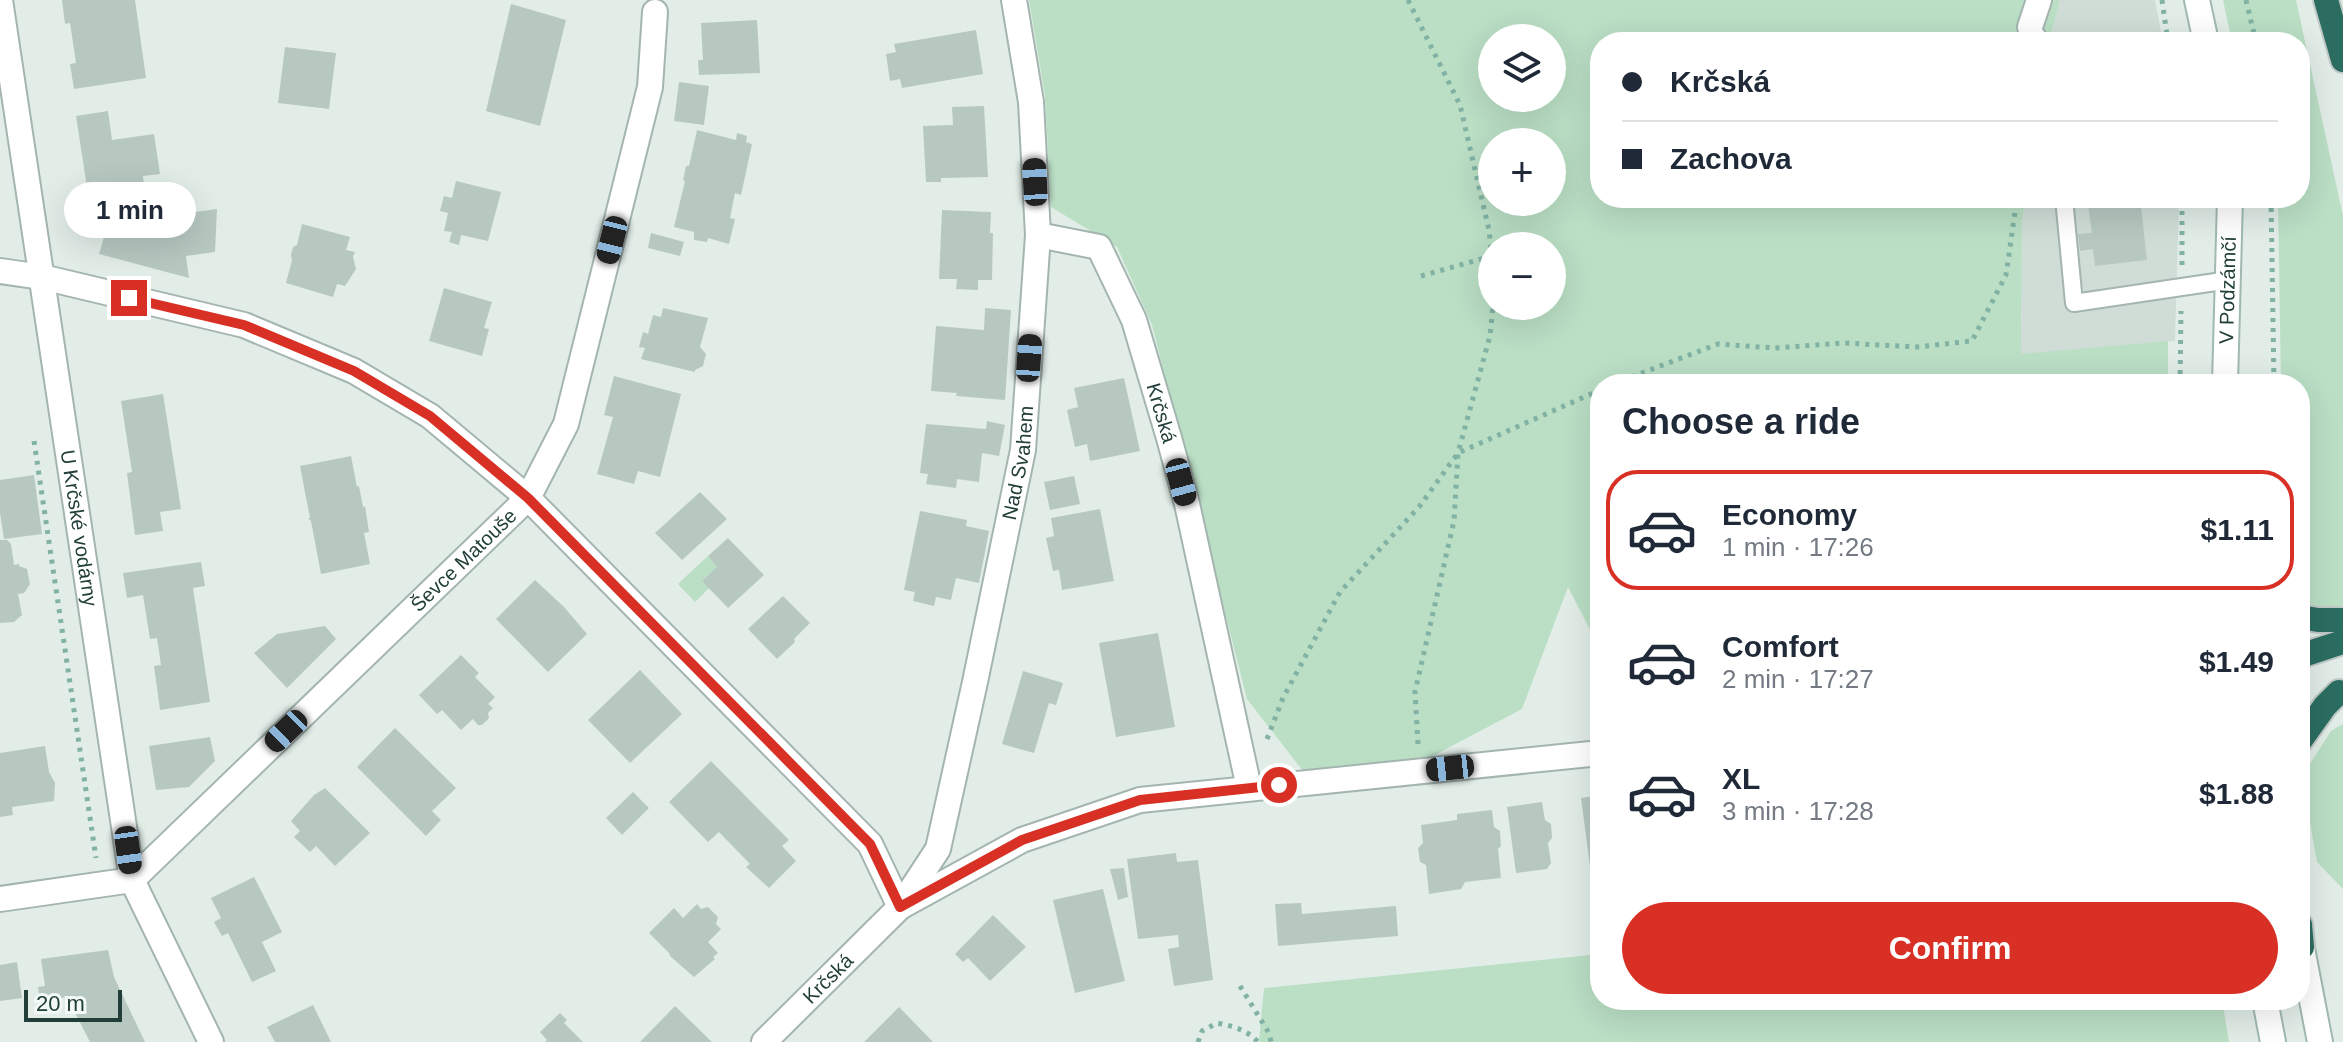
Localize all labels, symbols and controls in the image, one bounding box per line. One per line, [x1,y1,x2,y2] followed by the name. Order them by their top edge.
[1478,24,1566,320] map controls
[1478,24,1566,112] button: layers
[1670,65,1770,98] text: Krčská
[1478,128,1566,216] button: +
[1670,142,1792,175] text: Zachova
[1022,157,1048,207] car
[63,182,195,238] callout: 1 min
[96,195,164,225] text: 1 min
[595,214,629,266] car
[1478,232,1566,320] button: −
[2215,235,2240,344] street label: V Podzámčí
[111,280,147,316] route end
[1015,333,1043,383] car
[1142,380,1181,446] street label: Krčská
[1622,401,1860,442] text: Choose a ride
[998,405,1037,522] street label: Nad Svahem
[57,448,102,608] street label: U Krčské vodárny
[1163,456,1199,508] car
[1626,494,1698,566] icon: car
[1722,498,1857,531] text: Economy
[406,504,521,616] street label: Ševce Matouše
[2201,513,2274,546] text: $1.11
[1722,532,1874,562] text: 1 min · 17:26
[1626,626,1698,698] icon: car
[1722,630,1839,663] text: Comfort
[2199,645,2274,678] text: $1.49
[1722,664,1874,694] text: 2 min · 17:27
[260,706,312,756] car
[1425,754,1475,782] car
[1626,758,1698,830] icon: car
[1722,762,1760,795] text: XL
[1261,767,1297,803] route start
[2199,777,2274,810] text: $1.88
[1722,796,1874,826] text: 3 min · 17:28
[113,825,143,875] car
[1622,902,2278,994] button: Confirm
[798,949,858,1008] street label: Krčská
[24,986,122,1022] scale bar
[36,991,85,1016] text: 20 m

